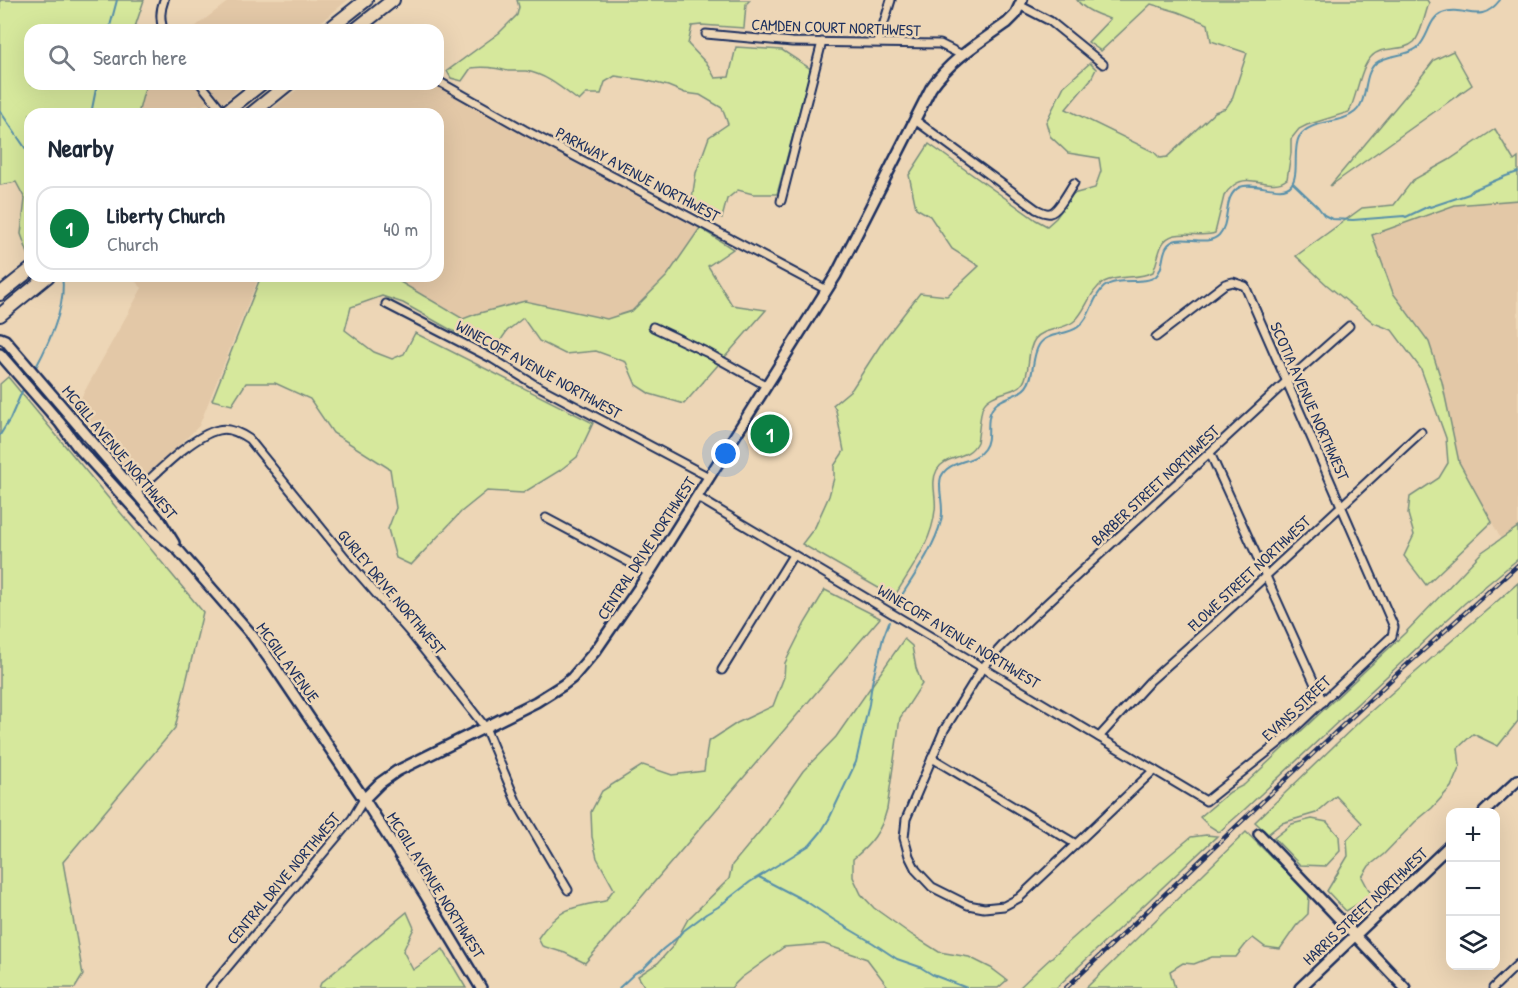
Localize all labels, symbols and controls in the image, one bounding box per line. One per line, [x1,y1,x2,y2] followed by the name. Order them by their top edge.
[751,13,921,41] street label: CAMDEN COURT NORTHWEST
[24,24,444,90] search box
[45,41,78,74] icon: search
[93,42,187,72] text: Search here
[552,121,724,227] street label: PARKWAY AVENUE NORTHWEST
[48,130,114,165] text: Nearby
[107,200,225,230] text: Liberty Church
[66,215,73,242] text: 1
[383,215,418,242] text: 40 m
[107,230,158,257] text: Church
[452,314,626,424] street label: WINECOFF AVENUE NORTHWEST
[1265,318,1355,484] street label: SCOTIA AVENUE NORTHWEST
[57,380,183,524] street label: MCGILL AVENUE NORTHWEST
[750,412,790,456] pin: 1
[1086,419,1224,550] street label: BARBER STREET NORTHWEST
[711,439,740,468] your location
[591,472,701,624] street label: CENTRAL DRIVE NORTHWEST
[1182,510,1315,636] street label: FLOWE STREET NORTHWEST
[333,525,451,660] street label: GURLEY DRIVE NORTHWEST
[874,579,1045,694] street label: WINECOFF AVENUE NORTHWEST
[252,618,324,706] street label: MCGILL AVENUE
[1257,670,1336,746] street label: EVANS STREET
[221,807,345,949] street label: CENTRAL DRIVE NORTHWEST
[382,808,490,963] street label: MCGILL AVENUE NORTHWEST
[1446,808,1500,970] map controls
[1446,808,1500,862] button: +
[1298,842,1433,970] street label: HARRIS STREET NORTHWEST
[1446,862,1500,916] button: −
[1446,916,1500,970] button: layers

